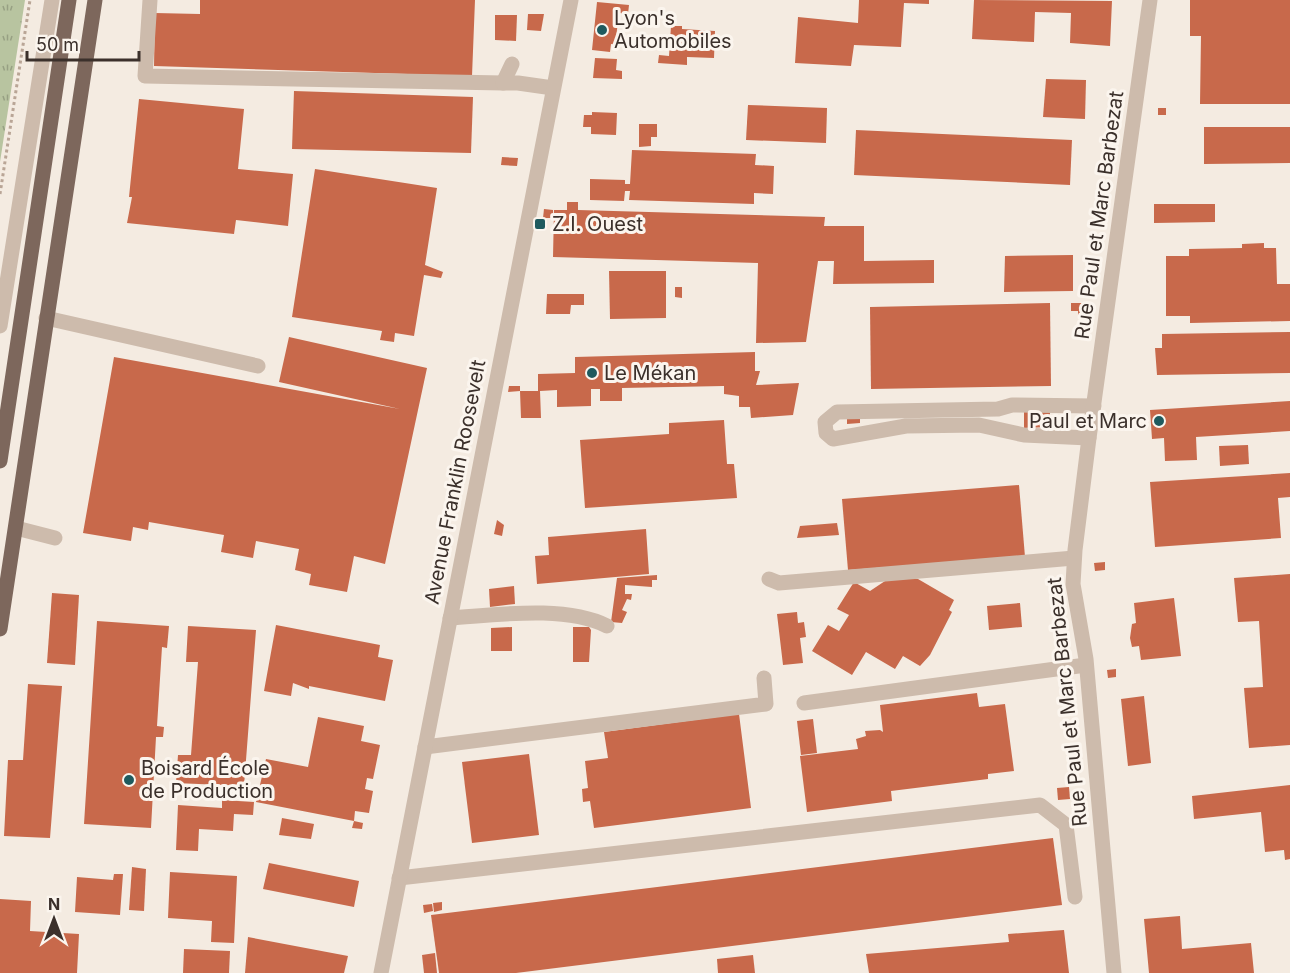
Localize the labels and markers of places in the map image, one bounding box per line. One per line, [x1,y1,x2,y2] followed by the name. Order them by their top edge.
[614,6,732,53] place label: Lyon's Automobiles
[595,23,609,37] marker: Lyon's Automobiles
[552,212,643,236] place label: Z.I. Ouest
[533,217,547,231] marker: Z.I. Ouest
[604,361,696,385] place label: Le Mékan
[585,366,599,380] marker: Le Mékan
[1029,409,1147,433] place label: Paul et Marc
[1152,414,1166,428] marker: Paul et Marc
[141,755,273,803] place label: Boisard École de Production
[122,773,136,787] marker: Boisard École de Production

